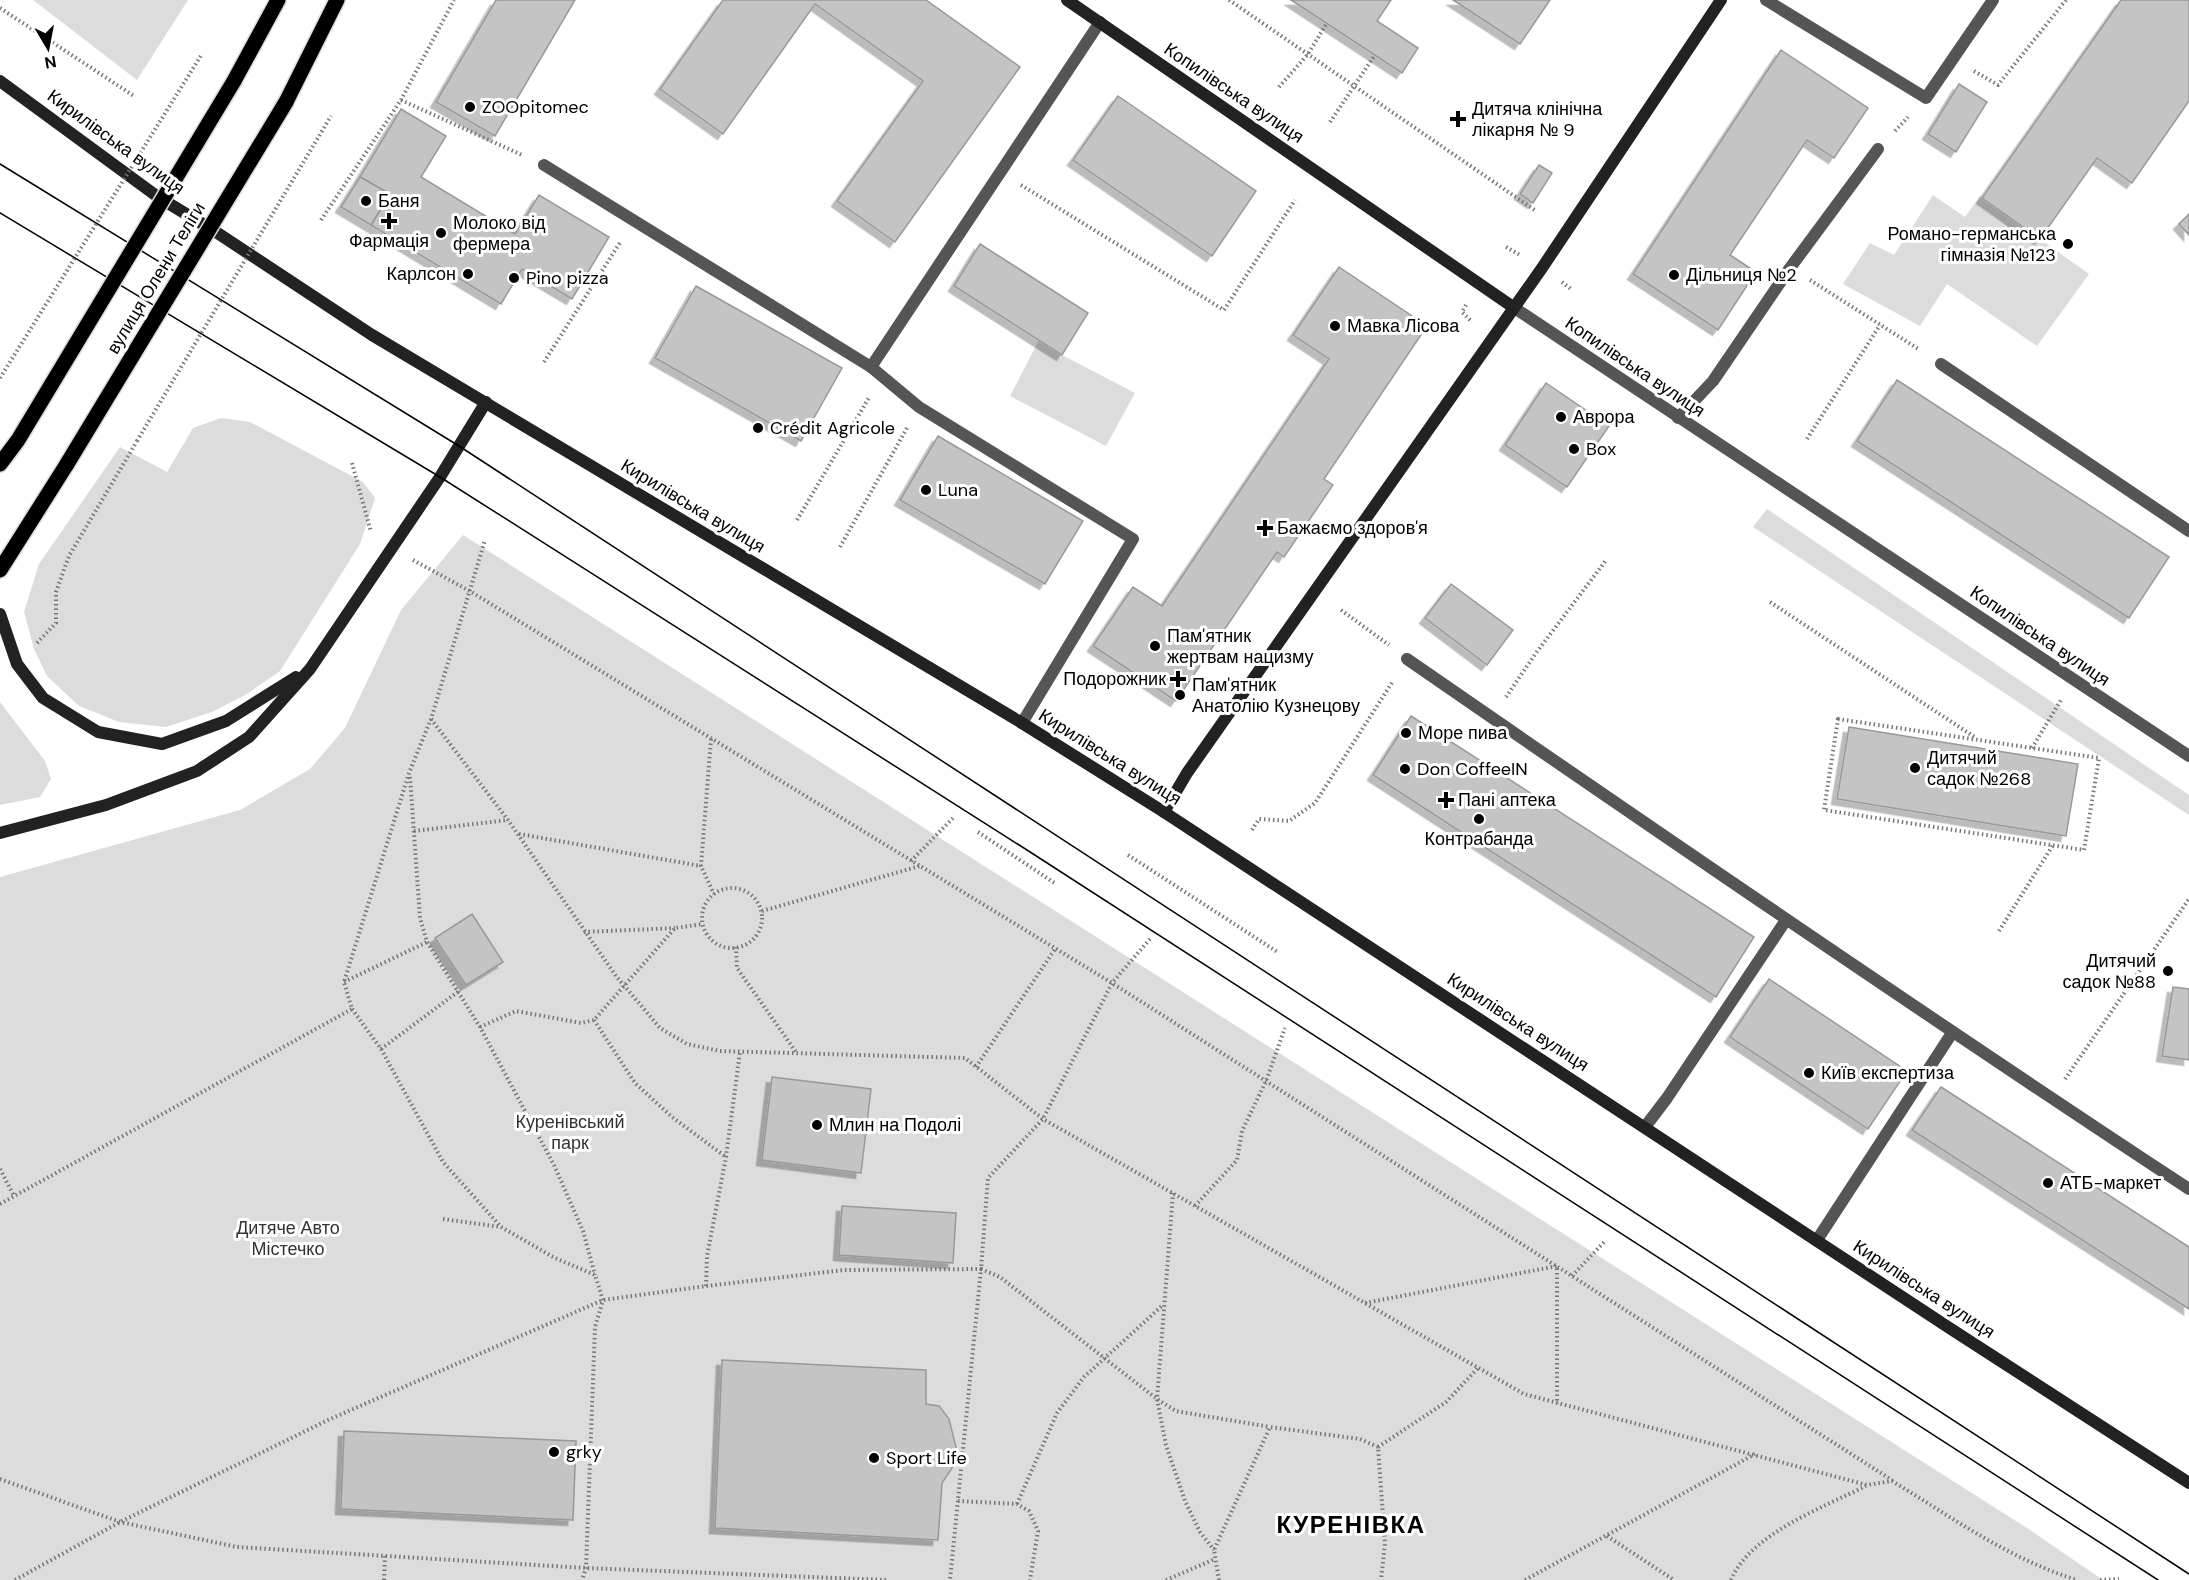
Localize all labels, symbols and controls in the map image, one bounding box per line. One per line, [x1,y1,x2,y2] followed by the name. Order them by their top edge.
[18,18,78,78] north arrow
[1159,37,1309,149] street label: Копилівська вулиця
[43,51,58,74] text: N
[42,84,190,200] street label: Кирилівська вулиця
[482,95,589,119] place label: ZOOpitomec
[1472,97,1603,142] place label: Дитяча клінічна лікарня № 9
[463,100,477,114] marker: ZOOpitomec
[1449,110,1467,128] marker: Дитяча клінічна лікарня № 9
[378,189,420,213] place label: Баня
[359,194,373,208] marker: Баня
[101,198,211,358] street label: вулиця Олени Теліги
[453,211,546,256] place label: Молоко від фермера
[382,214,396,228] marker: Фармація
[1888,222,2057,267] place label: Романо-германська гімназія №123
[434,226,448,240] marker: Молоко від фермера
[349,229,429,253] place label: Фармація
[2061,237,2075,251] marker: Романо-германська гімназія №123
[386,262,456,286] place label: Карлсон
[1686,263,1797,287] place label: Дільниця №2
[526,266,608,290] place label: Pino pizza
[461,267,475,281] marker: Карлсон
[1667,268,1681,282] marker: Дільниця №2
[507,271,521,285] marker: Pino pizza
[1560,311,1710,423] street label: Копилівська вулиця
[1347,314,1460,338] place label: Мавка Лісова
[1328,319,1342,333] marker: Мавка Лісова
[1573,405,1636,429] place label: Аврора
[1554,410,1568,424] marker: Аврора
[770,416,895,440] place label: Crédit Agricole
[751,421,765,435] marker: Crédit Agricole
[1586,437,1616,461] place label: Box
[1567,442,1581,456] marker: Box
[616,453,770,559] street label: Кирилівська вулиця
[938,478,978,502] place label: Luna
[919,483,933,497] marker: Luna
[1277,516,1428,540] place label: Бажаємо здоров'я
[1258,521,1272,535] marker: Бажаємо здоров'я
[1965,580,2115,692] street label: Копилівська вулиця
[1167,624,1314,669] place label: Пам'ятник жертвам нацизму
[1148,639,1162,653] marker: Пам'ятник жертвам нацизму
[1063,667,1166,691] place label: Подорожник
[1171,672,1185,686] marker: Подорожник
[1192,673,1360,718] place label: Пам'ятник Анатолію Кузнецову
[1173,688,1187,702] marker: Пам'ятник Анатолію Кузнецову
[1034,703,1186,811] street label: Кирилівська вулиця
[1418,721,1508,745] place label: Море пива
[1399,726,1413,740] marker: Море пива
[1927,746,2031,791] place label: Дитячий садок №268
[1417,757,1528,781] place label: Don CoffeeIN
[1908,761,1922,775] marker: Дитячий садок №268
[1398,762,1412,776] marker: Don CoffeeIN
[1458,788,1557,812] place label: Пані аптека
[1439,793,1453,807] marker: Пані аптека
[1472,812,1486,826] marker: Контрабанда
[1424,827,1535,851] place label: Контрабанда
[2063,949,2156,994] place label: Дитячий садок №88
[2161,964,2175,978] marker: Дитячий садок №88
[1443,967,1593,1077] street label: Кирилівська вулиця
[1821,1061,1955,1085] place label: Київ експертиза
[1802,1066,1816,1080] marker: Київ експертиза
[516,1110,624,1155] park label: Куренівський парк
[829,1113,961,1137] place label: Млин на Подолі
[810,1118,824,1132] marker: Млин на Подолі
[2060,1171,2161,1195] place label: АТБ-маркет
[2041,1176,2055,1190] marker: АТБ-маркет
[236,1216,340,1261] park label: Дитяче Авто Містечко
[1849,1234,1999,1344] street label: Кирилівська вулиця
[566,1440,602,1464] place label: grky
[547,1445,561,1459] marker: grky
[886,1446,967,1470] place label: Sport Life
[867,1451,881,1465] marker: Sport Life
[1276,1509,1426,1540] district label: КУРЕНІВКА

